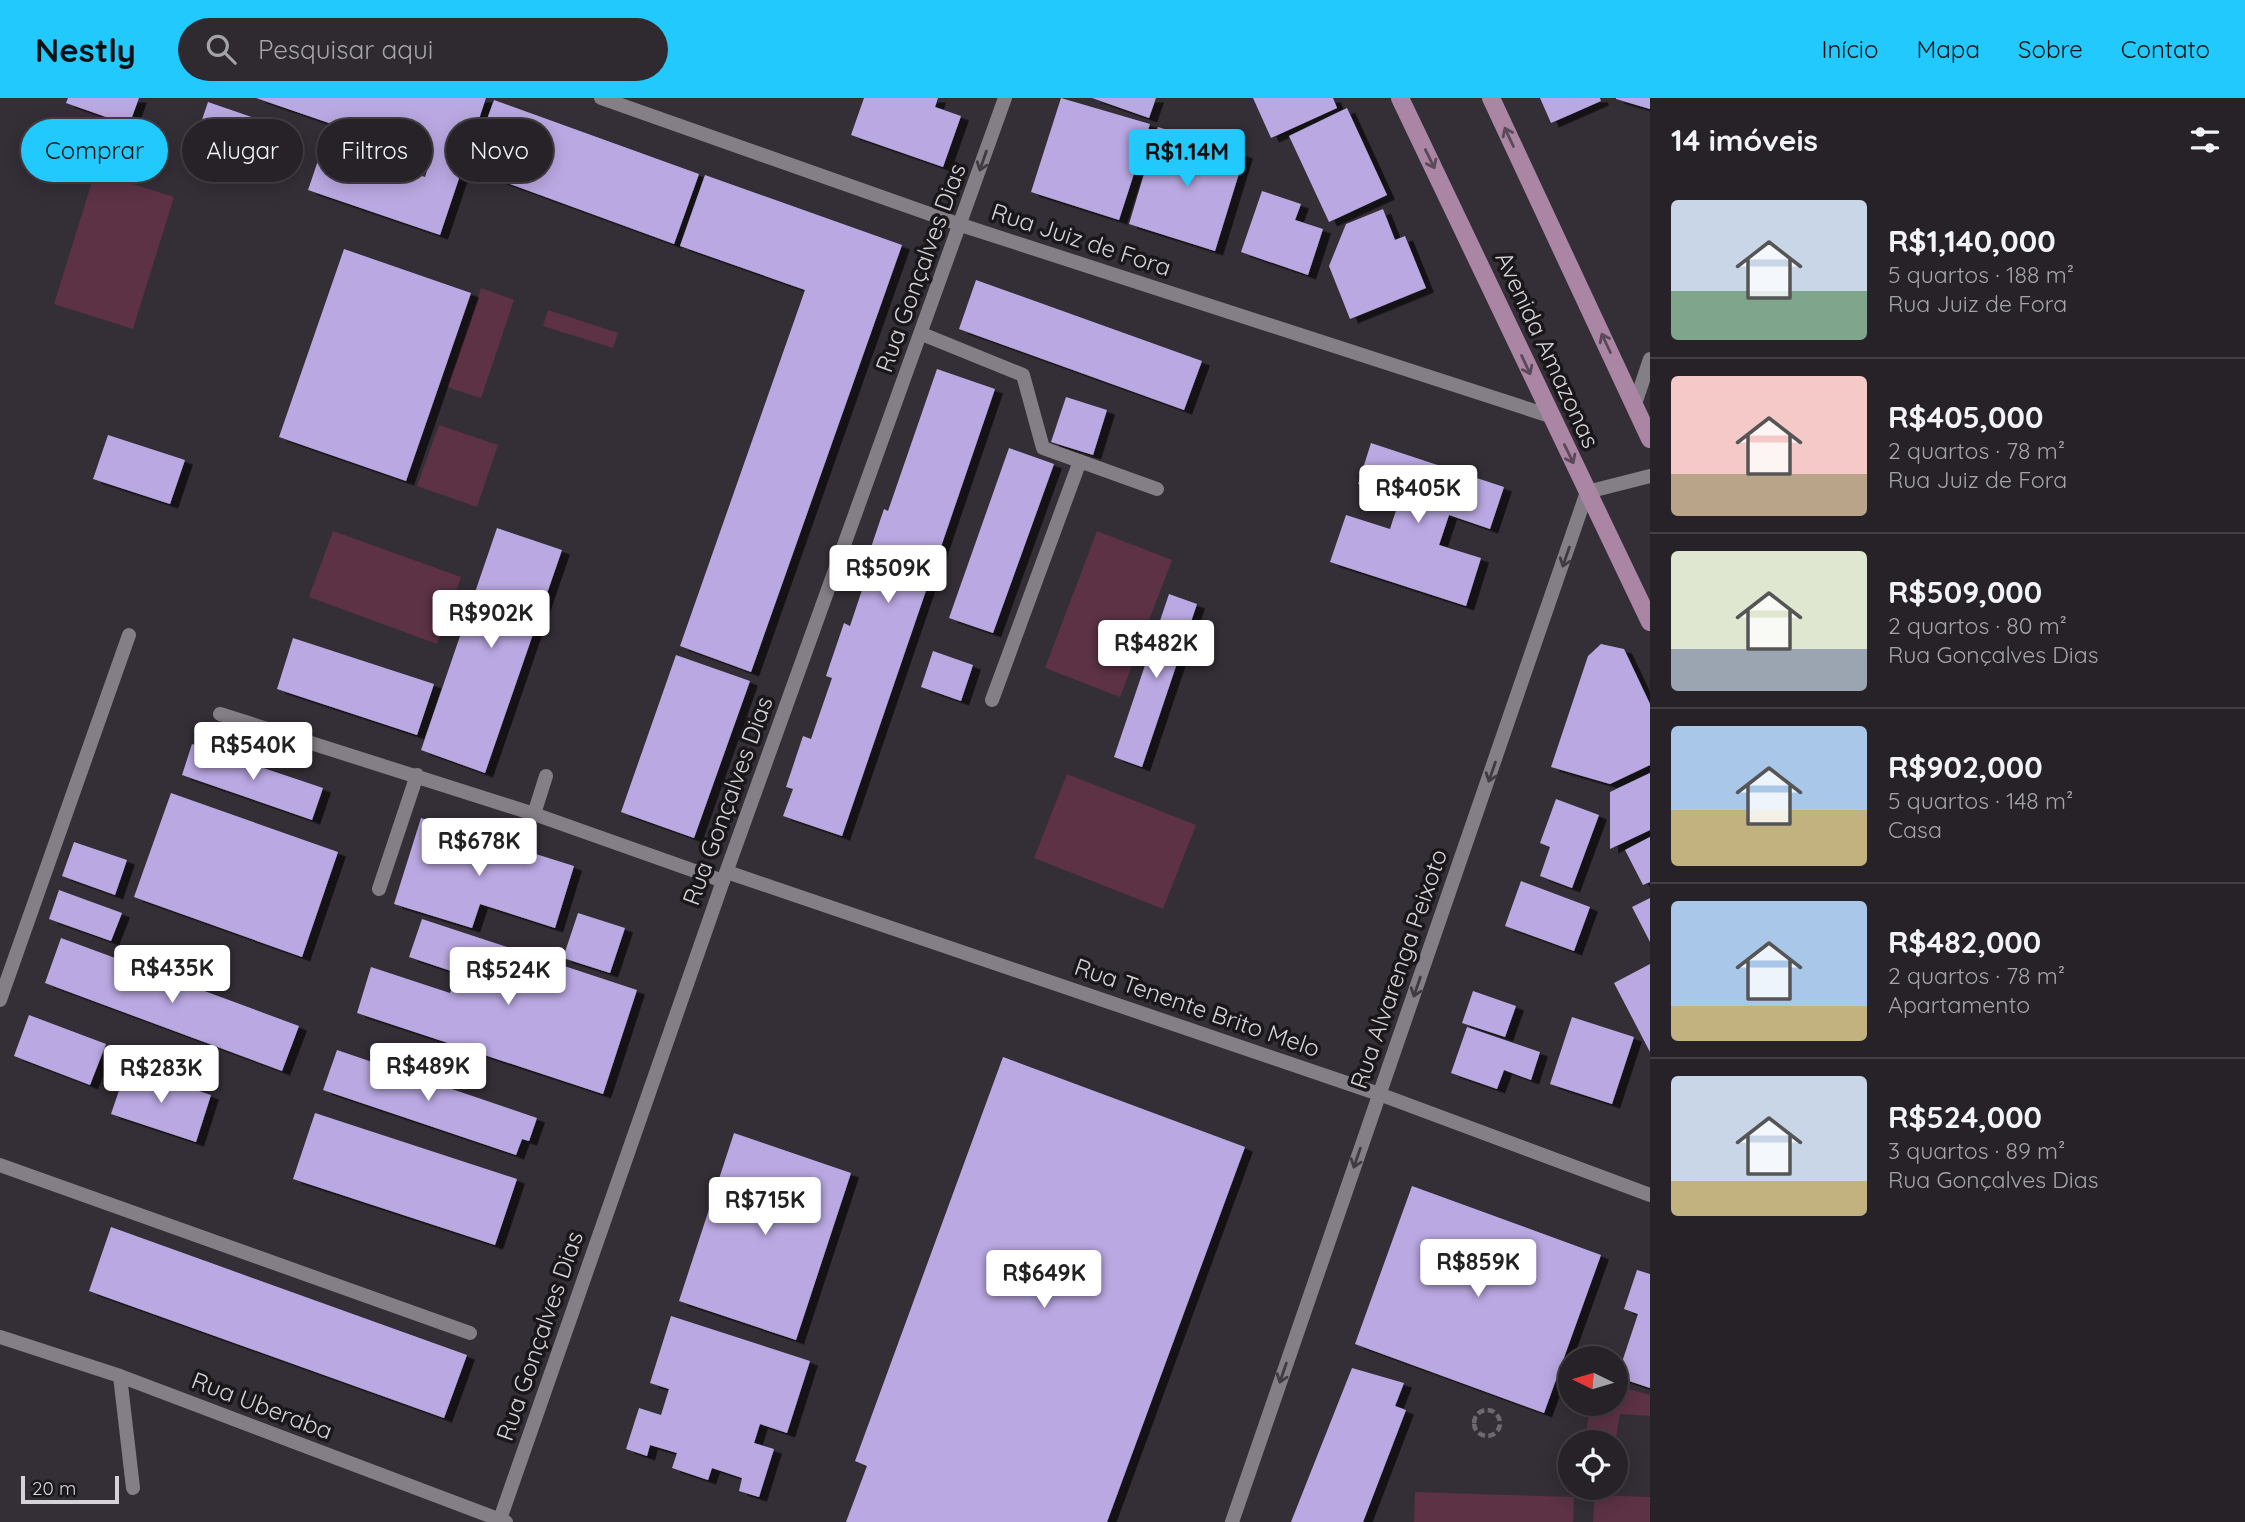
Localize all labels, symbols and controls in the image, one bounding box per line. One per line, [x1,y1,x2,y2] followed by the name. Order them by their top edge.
[178,18,668,81] search box
[35,29,136,70] text: Nestly
[202,30,240,68] icon: search
[258,33,433,66] text: Pesquisar aqui
[1821,34,1878,64] text: Início
[1916,34,1980,64] text: Mapa
[2018,34,2083,64] text: Sobre
[2121,34,2210,64] text: Contato
[21,119,168,182] chip: Comprar
[182,119,303,182] chip: Alugar
[317,119,432,182] chip: Filtros
[446,119,553,182] chip: Novo
[1671,121,1818,159] text: 14 imóveis
[2186,121,2224,159] icon: filters
[1502,127,1516,148] one-way arrow
[1122,130,1252,189] pin: R$1.14M
[1145,137,1229,166] text: R$1.14M
[1424,149,1437,170] one-way arrow
[976,150,988,172] one-way arrow
[868,159,972,376] street label: Rua Gonçalves Dias
[988,196,1175,282] street label: Rua Juiz de Fora
[1888,222,2056,260] text: R$1,140,000
[1727,228,1811,312] icon: home
[1489,247,1607,452] street label: Avenida Amazonas
[1888,260,2074,289] text: 5 quartos · 188 m²
[1888,289,2067,318] text: Rua Juiz de Fora
[1599,333,1613,354] one-way arrow
[1520,354,1534,375] one-way arrow
[1888,398,2043,436] text: R$405,000
[1727,404,1811,488] icon: home
[1888,436,2065,465] text: 2 quartos · 78 m²
[1563,443,1576,464] one-way arrow
[1888,465,2067,494] text: Rua Juiz de Fora
[1361,466,1475,525] pin: R$405K
[1375,473,1461,502] text: R$405K
[1559,545,1571,567] one-way arrow
[831,546,945,605] pin: R$509K
[845,553,931,582] text: R$509K
[1888,573,2042,611] text: R$509,000
[1727,579,1811,663] icon: home
[434,590,548,650] pin: R$902K
[449,598,533,627] text: R$902K
[1888,611,2067,640] text: 2 quartos · 80 m²
[1099,620,1213,680] pin: R$482K
[1114,628,1198,657] text: R$482K
[1888,640,2099,669] text: Rua Gonçalves Dias
[675,692,779,909] street label: Rua Gonçalves Dias
[196,722,310,782] pin: R$540K
[210,730,296,759] text: R$540K
[1888,748,2043,786] text: R$902,000
[1727,754,1811,838] icon: home
[1485,760,1497,782] one-way arrow
[1888,786,2073,815] text: 5 quartos · 148 m²
[1888,815,1942,844] text: Casa
[422,818,536,878] pin: R$678K
[438,826,520,855] text: R$678K
[1343,845,1453,1092] street label: Rua Alvarenga Peixoto
[1888,923,2041,961] text: R$482,000
[1727,929,1811,1013] icon: home
[115,946,229,1005] pin: R$435K
[451,948,565,1007] pin: R$524K
[1071,951,1324,1063] street label: Rua Tenente Brito Melo
[130,953,214,982] text: R$435K
[466,955,550,984] text: R$524K
[1888,961,2065,990] text: 2 quartos · 78 m²
[1410,975,1422,997] one-way arrow
[1888,990,2030,1019] text: Apartamento
[371,1044,485,1103] pin: R$489K
[104,1046,218,1105] pin: R$283K
[386,1051,470,1080] text: R$489K
[120,1053,202,1082] text: R$283K
[1888,1098,2042,1136] text: R$524,000
[1727,1104,1811,1188] icon: home
[1888,1136,2065,1165] text: 3 quartos · 89 m²
[1350,1147,1362,1169] one-way arrow
[1888,1165,2099,1194] text: Rua Gonçalves Dias
[708,1178,822,1237] pin: R$715K
[725,1185,805,1214] text: R$715K
[489,1227,589,1444] street label: Rua Gonçalves Dias
[1421,1240,1535,1299] pin: R$859K
[1436,1247,1520,1276] text: R$859K
[987,1250,1101,1310] pin: R$649K
[1002,1258,1086,1287] text: R$649K
[1558,1346,1628,1416] north arrow
[1558,1346,1628,1500] map controls
[1276,1362,1288,1384] one-way arrow
[188,1364,337,1446] street label: Rua Uberaba
[1558,1430,1628,1500] button: locate
[21,1473,119,1505] scale bar
[32,1476,76,1500] text: 20 m

